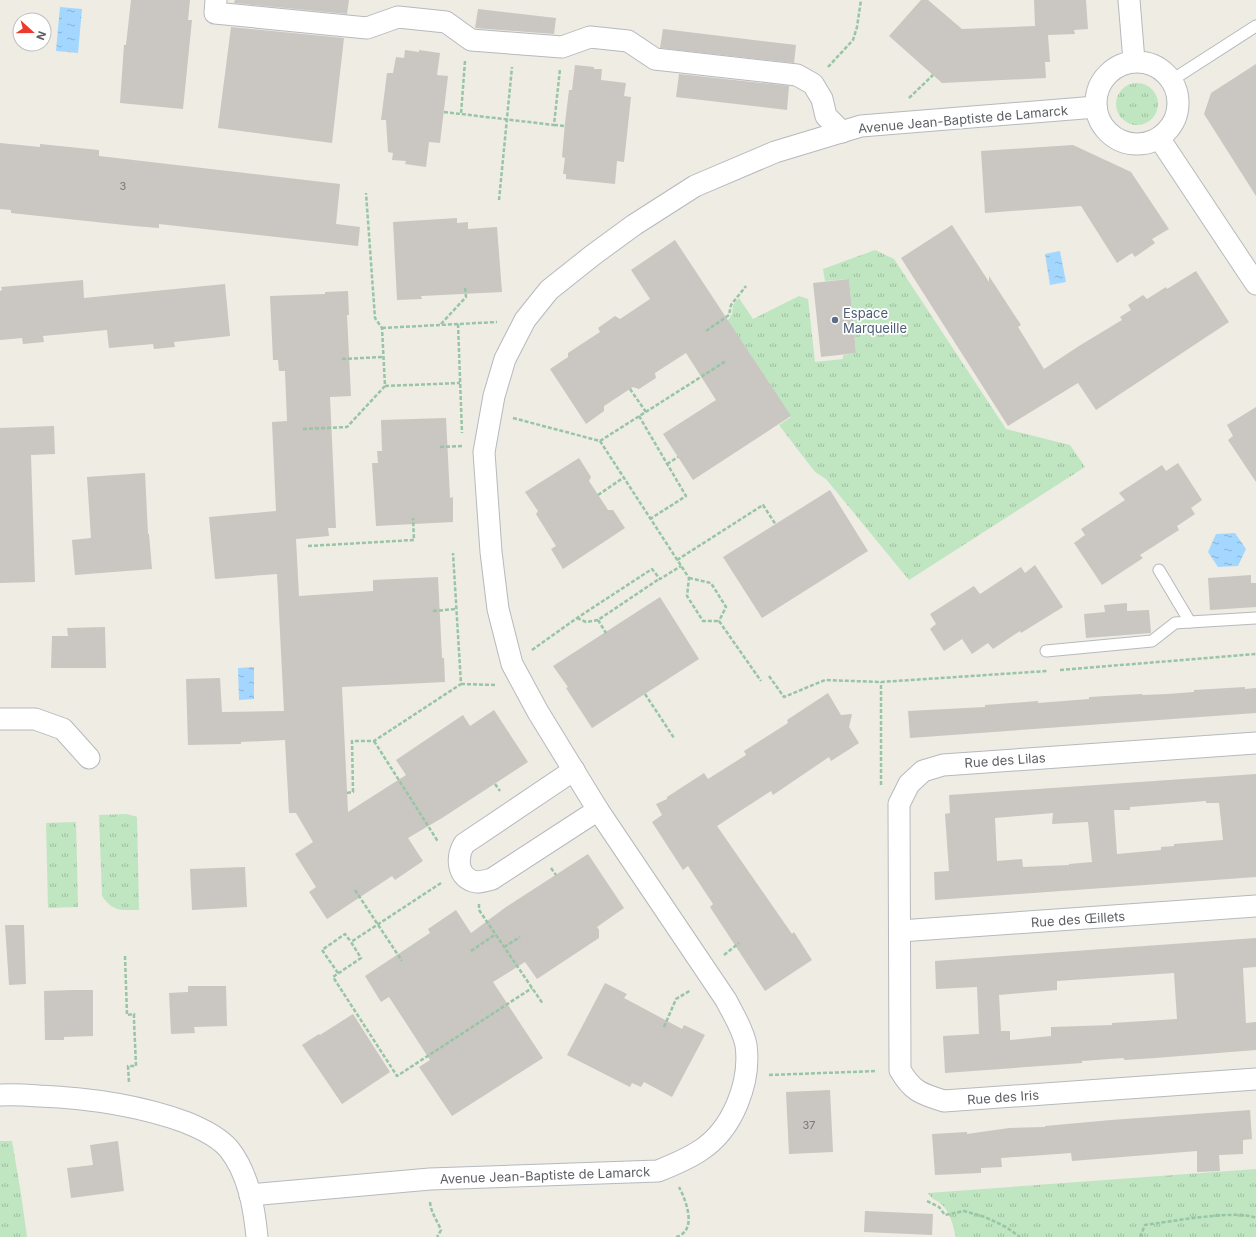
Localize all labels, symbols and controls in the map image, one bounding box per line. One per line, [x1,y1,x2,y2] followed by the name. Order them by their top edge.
[12,12,52,52] north arrow
[33,29,49,42] text: N
[857,102,1069,136] street label: Avenue Jean-Baptiste de Lamarck
[120,179,127,193] house number: 3
[843,305,907,336] place label: Espace Marqueille
[830,315,840,325] marker: Espace Marqueille
[964,749,1046,771] street label: Rue des Lilas
[1030,908,1126,930] street label: Rue des Œillets
[967,1087,1040,1107] street label: Rue des Iris
[802,1118,816,1132] house number: 37
[439,1163,651,1187] street label: Avenue Jean-Baptiste de Lamarck

